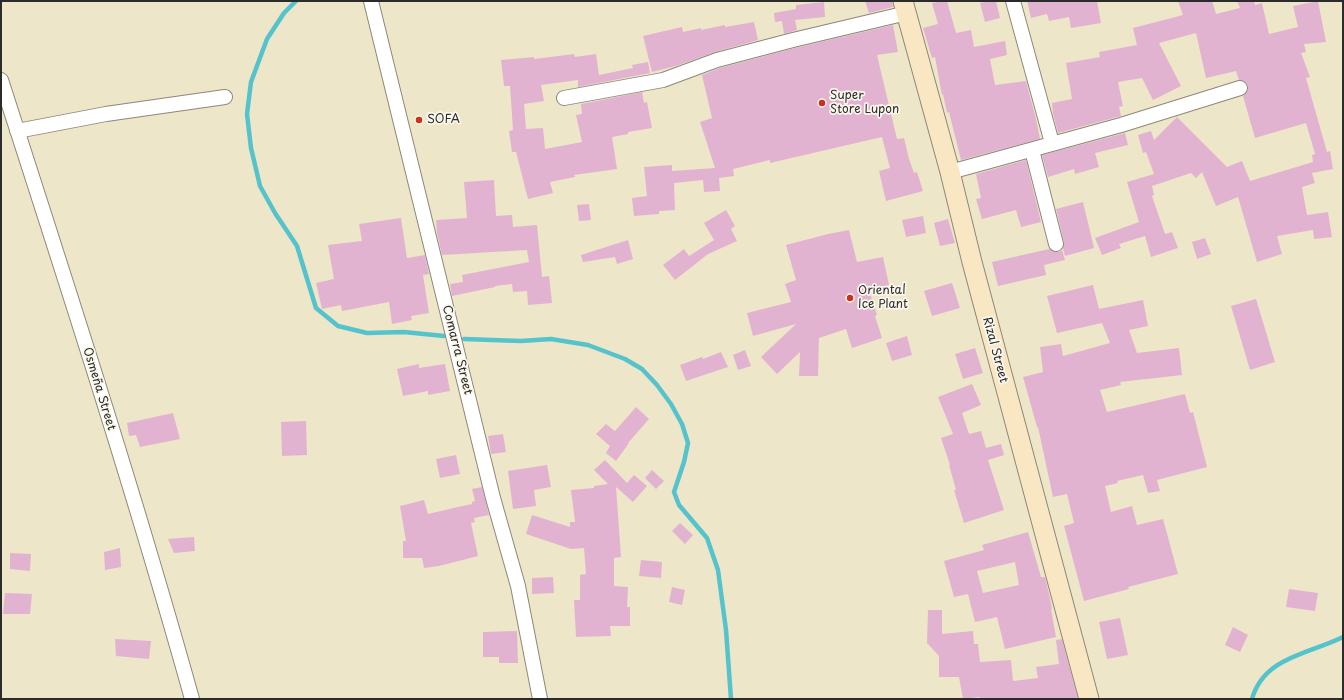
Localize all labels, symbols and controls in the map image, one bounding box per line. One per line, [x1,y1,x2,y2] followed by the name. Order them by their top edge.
[830,89,899,117] place label: Super Store Lupon
[817,98,827,108] marker: Super Store Lupon
[427,113,460,127] place label: SOFA
[414,115,424,125] marker: SOFA
[858,284,908,312] place label: Oriental Ice Plant
[845,293,855,303] marker: Oriental Ice Plant
[439,304,475,396] street label: Comarra Street
[979,315,1011,385] street label: Rizal Street
[80,346,118,432] street label: Osmeña Street

